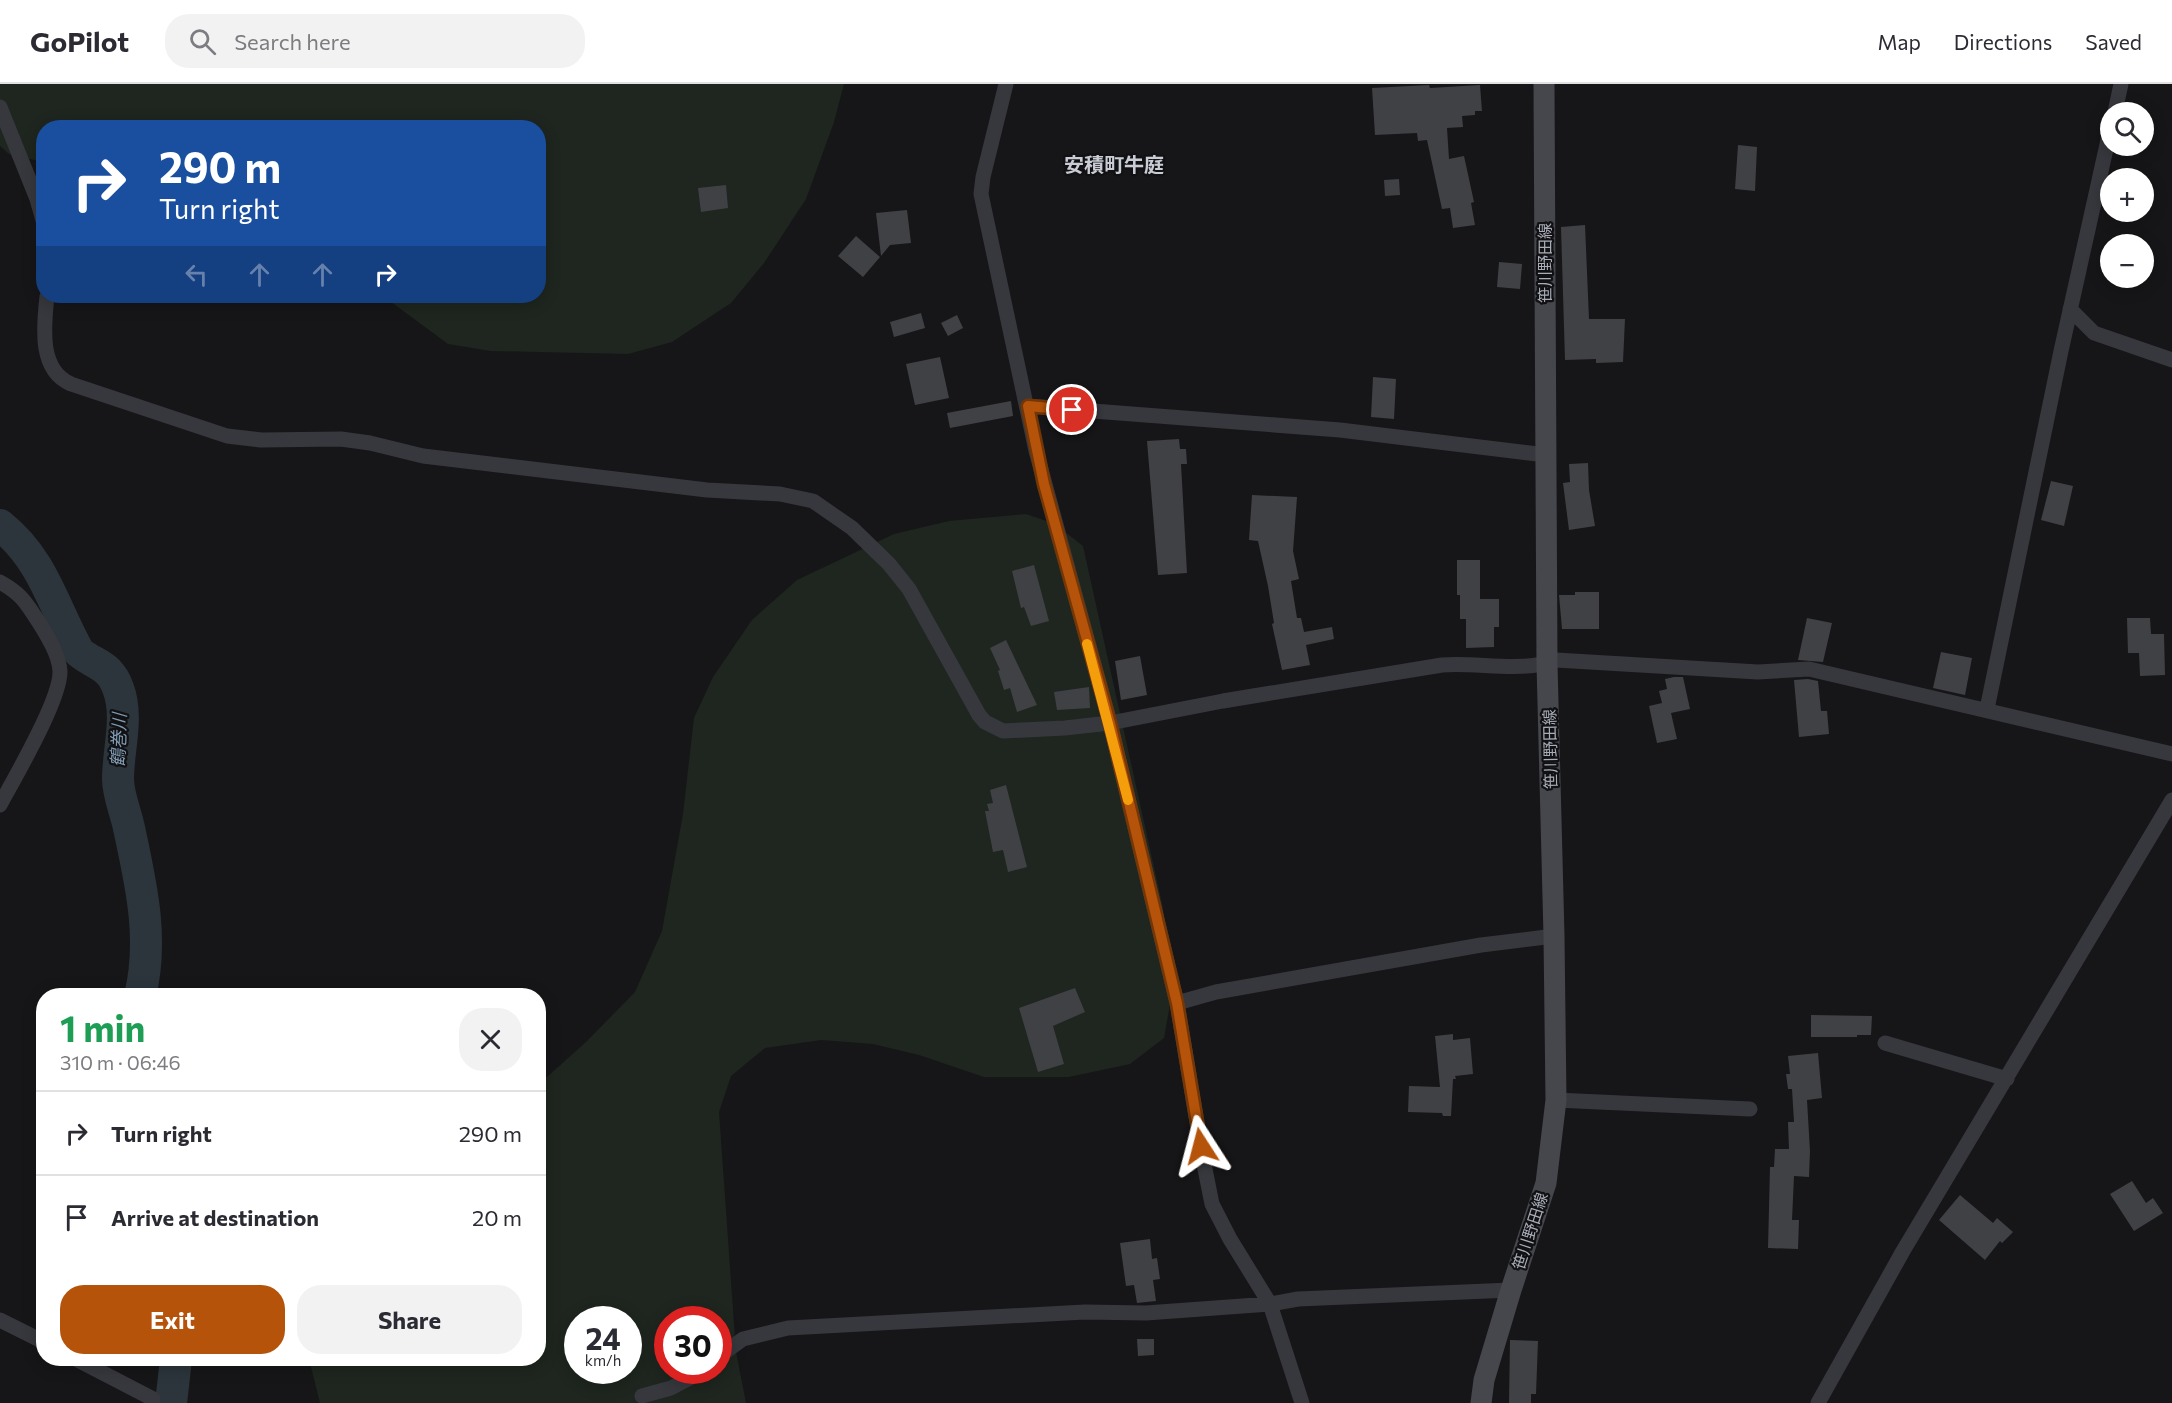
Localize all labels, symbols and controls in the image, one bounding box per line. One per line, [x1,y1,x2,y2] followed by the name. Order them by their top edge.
[165,14,585,68] search box
[30,24,129,58] text: GoPilot
[186,25,219,58] icon: search
[234,28,351,55] text: Search here
[1878,29,1921,54] text: Map
[1954,29,2052,54] text: Directions
[2085,29,2142,54] text: Saved
[2100,102,2154,288] map controls
[2100,102,2154,156] button: search
[159,140,281,192] text: 290 m
[60,144,138,222] icon: right
[1064,152,1164,176] district label: 安積町牛庭
[2100,168,2154,222] button: +
[159,192,279,225] text: Turn right
[1535,223,1554,303] street label: 笹川野田線
[2100,234,2154,288] button: −
[180,258,213,291] icon: left
[243,258,276,291] icon: ahead
[306,258,339,291] icon: ahead
[369,258,402,291] icon: right
[1046,384,1097,435] pin
[1055,393,1088,426] icon: arrive
[1539,709,1560,789] street label: 笹川野田線
[106,711,130,767] water label: 鶴巻川
[60,1005,145,1049] text: 1 min
[459,1008,522,1071] button: close
[60,1050,181,1074] text: 310 m · 06:46
[1169,1114,1233,1178] position arrow
[60,1117,93,1150] icon: right
[111,1120,212,1147] text: Turn right
[459,1120,522,1147] text: 290 m
[1508,1190,1551,1272] street label: 笹川野田線
[60,1201,93,1234] icon: arrive
[111,1204,319,1231] text: Arrive at destination
[472,1204,522,1231] text: 20 m
[60,1285,285,1354] button: Exit
[297,1285,522,1354] button: Share
[654,1306,732,1384] speed limit sign: 30
[585,1319,621,1356] text: 24
[585,1351,621,1369] text: km/h

